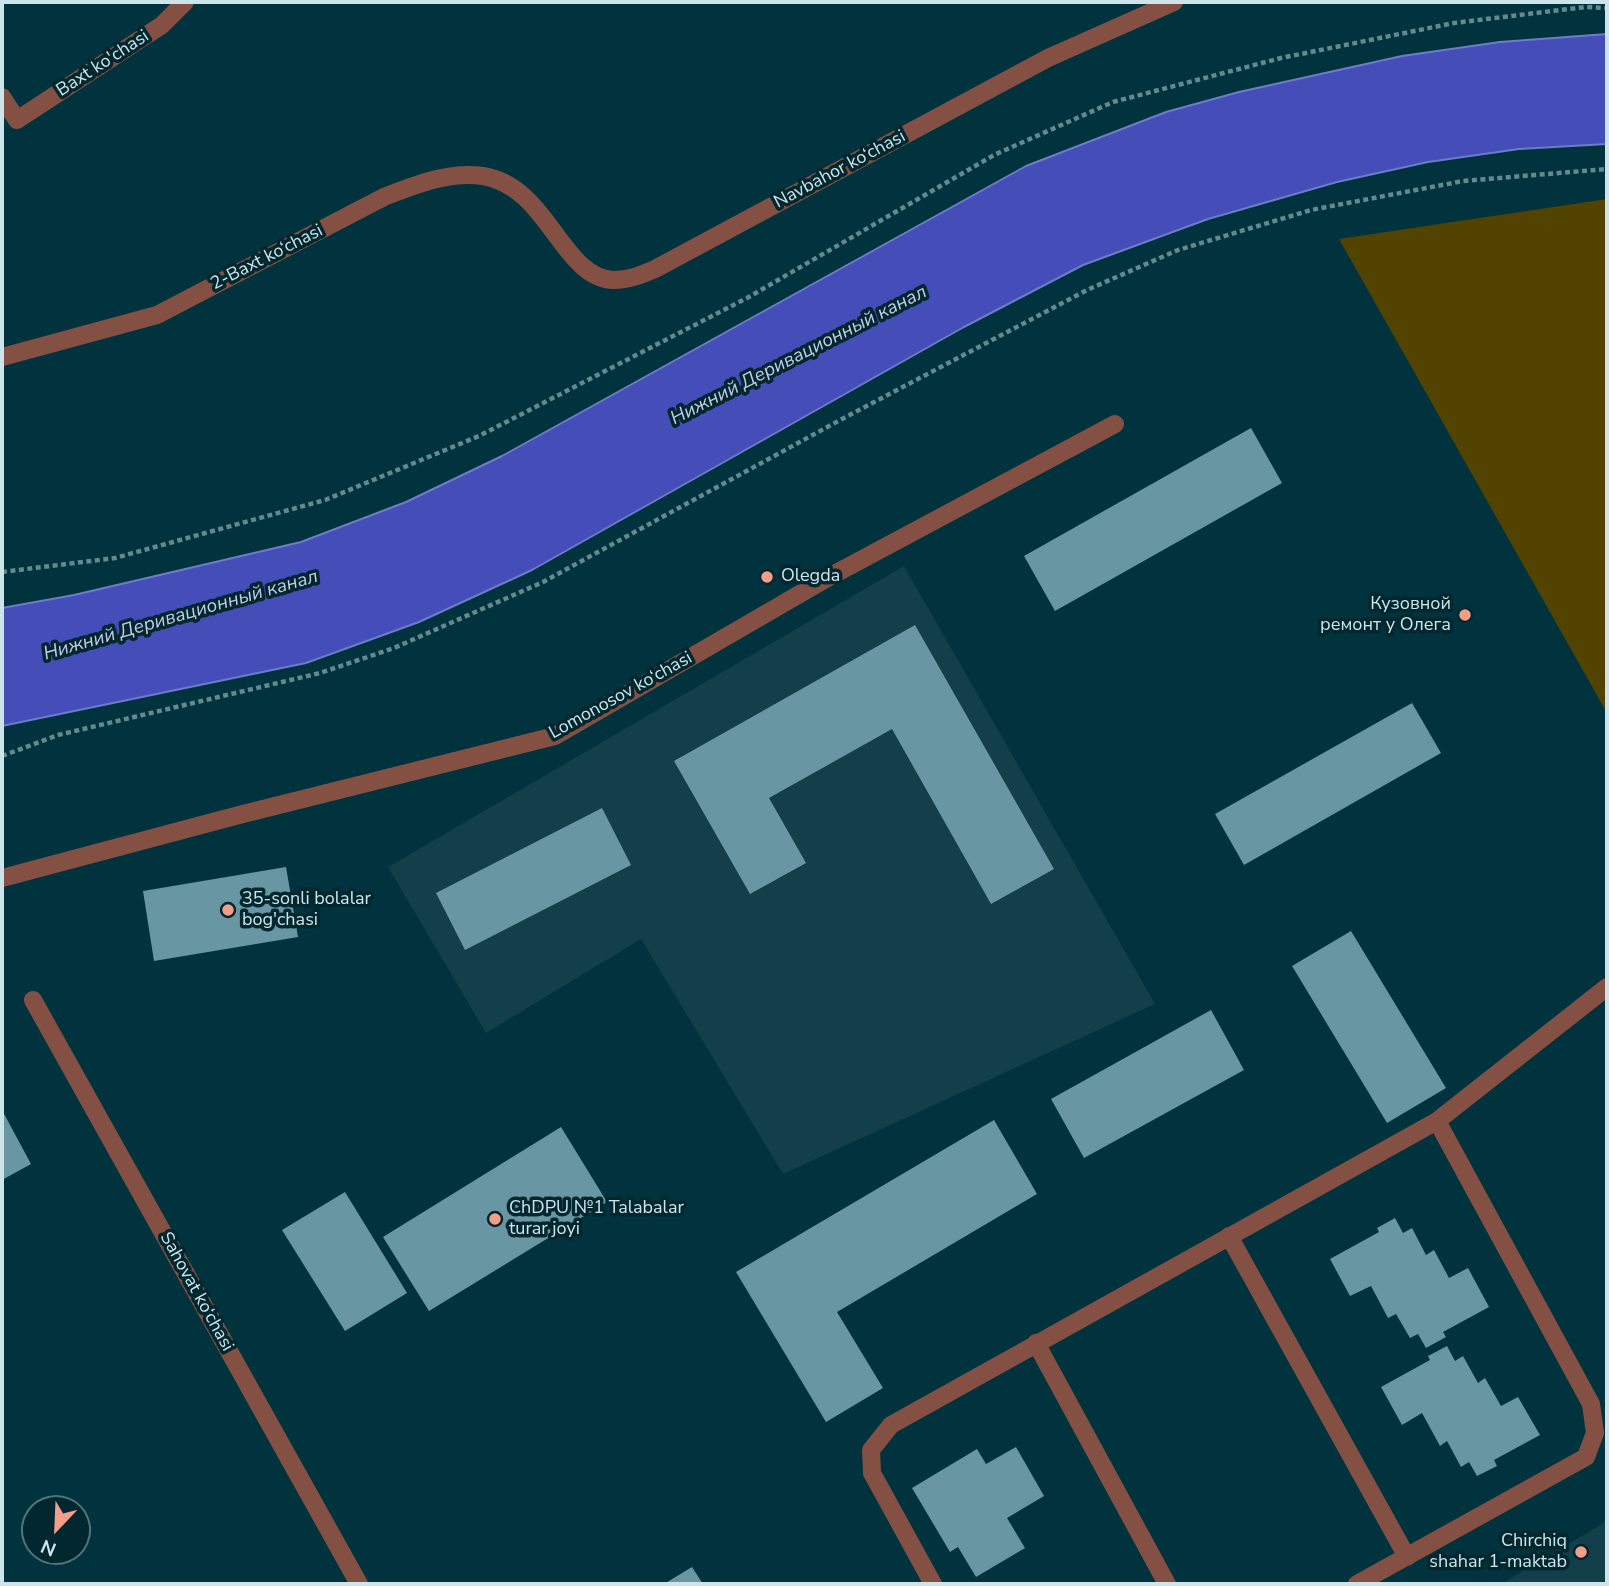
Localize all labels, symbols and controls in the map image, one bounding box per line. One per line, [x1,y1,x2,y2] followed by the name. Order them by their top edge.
[53,26,153,102] street label: Baxt ko'chasi
[771,126,909,214] street label: Navbahor ko‘chasi
[207,220,327,296] street label: 2-Baxt ko‘chasi
[667,281,931,431] water label: Нижний Деривационный канал
[41,566,321,666] water label: Нижний Деривационный канал
[781,566,840,588] place label: Olegda
[759,569,775,585] marker: Olegda
[1320,594,1451,636] place label: Кузовной ремонт у Олега
[1457,607,1473,623] marker: Кузовной ремонт у Олега
[546,648,696,744] street label: Lomonosov ko‘chasi
[242,889,371,932] place label: 35-sonli bolalar bog'chasi
[220,902,236,918] marker: 35-sonli bolalar bog'chasi
[509,1198,684,1240] place label: ChDPU №1 Talabalar turar joyi
[487,1211,503,1227] marker: ChDPU №1 Talabalar turar joyi
[154,1229,238,1355] street label: Sahovat ko‘chasi
[21,1495,91,1565] north arrow
[1429,1531,1567,1574] place label: Chirchiq shahar 1-maktab
[37,1533,60,1562] text: N
[1573,1544,1589,1560] marker: Chirchiq shahar 1-maktab

